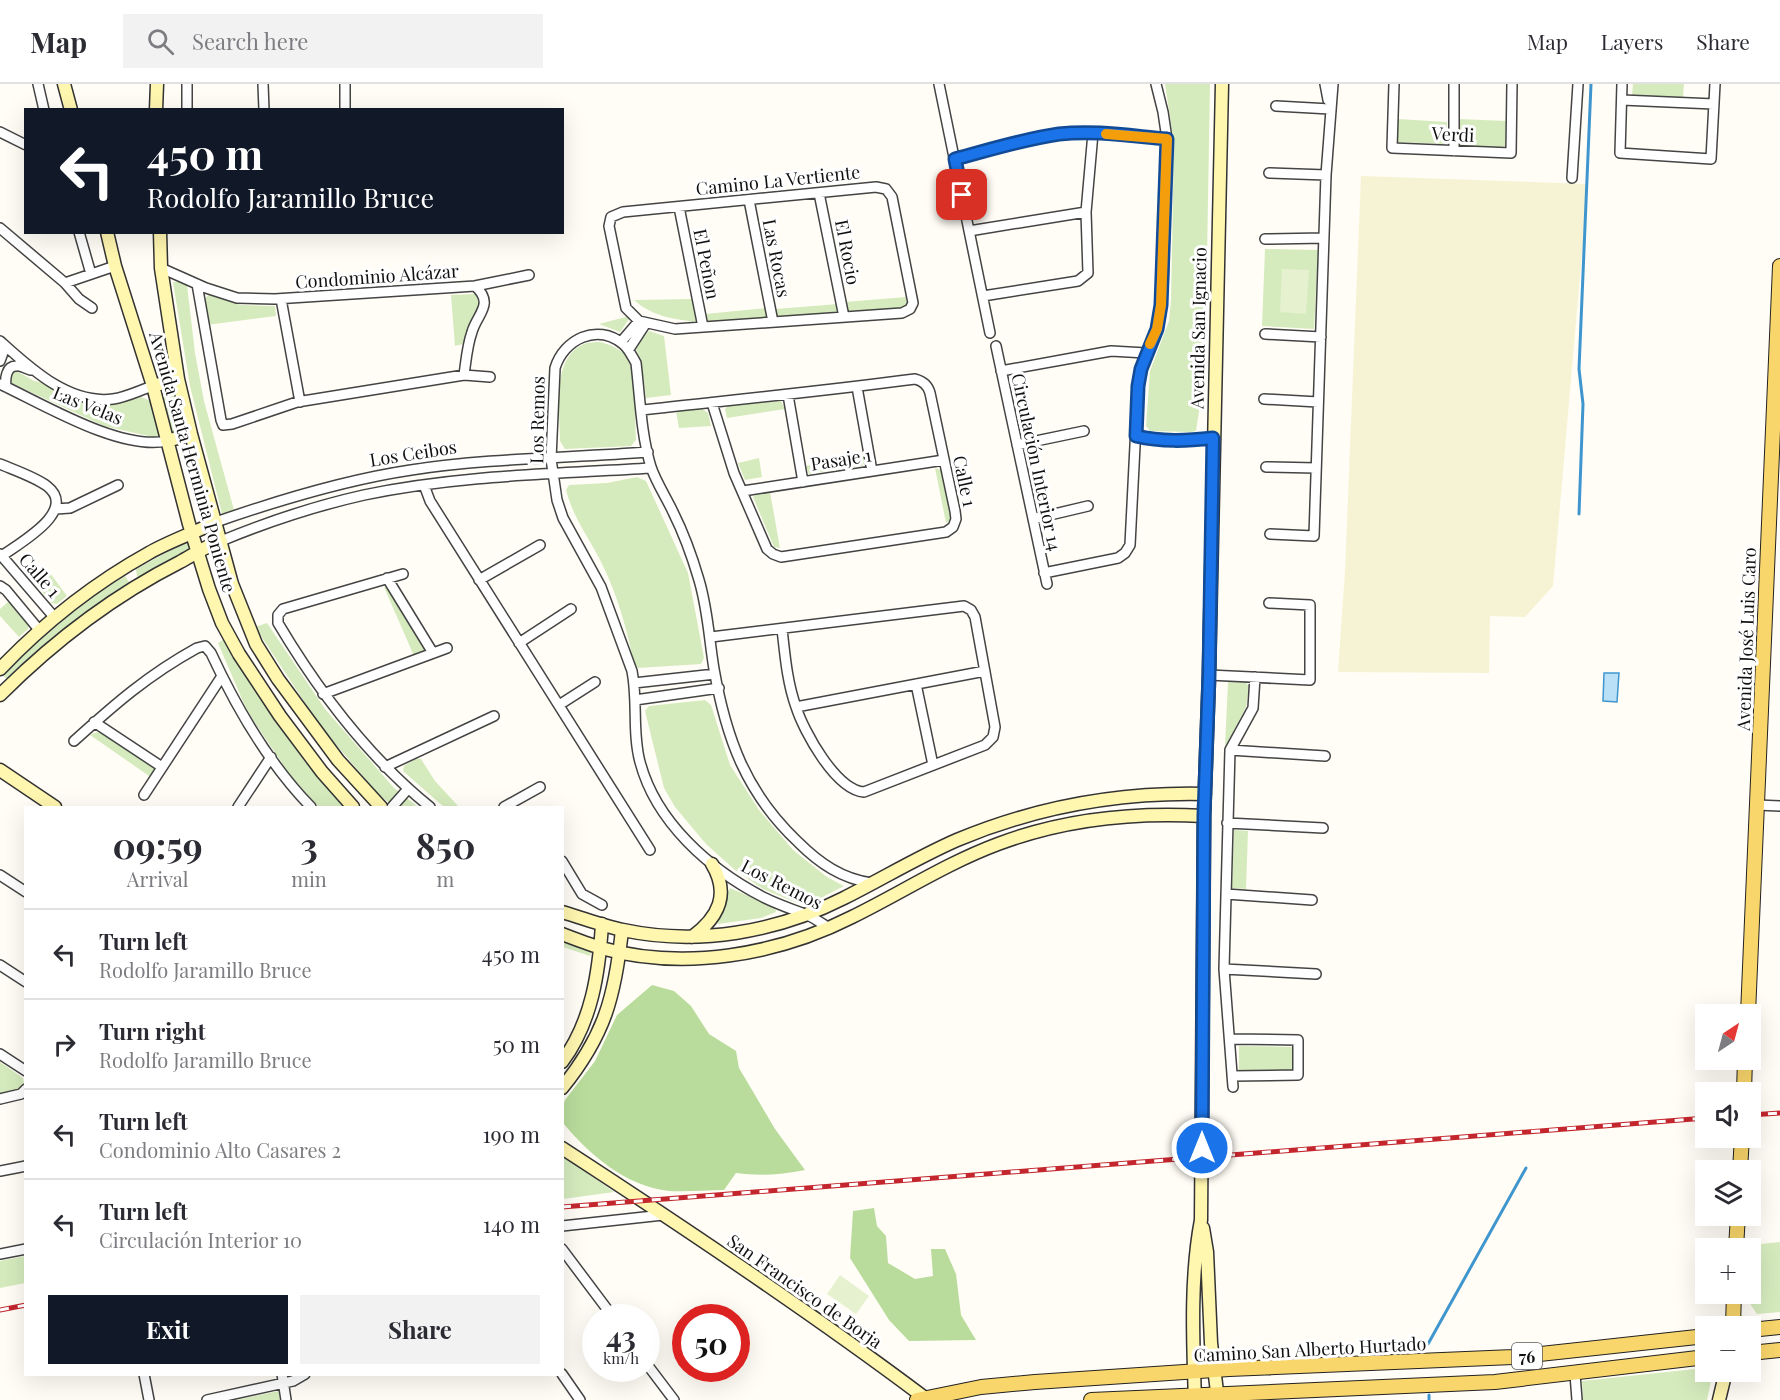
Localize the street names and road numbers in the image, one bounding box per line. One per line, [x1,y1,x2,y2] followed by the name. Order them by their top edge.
[1430,121,1475,147] street label: Verdi
[695,159,861,201] street label: Camino La Vertiente
[758,217,796,299] street label: Las Rocas
[830,217,866,287] street label: El Rocio
[688,227,726,302] street label: El Peñon
[1185,247,1211,410] street label: Avenida San Ignacio
[294,258,460,294] street label: Condominio Alcázar
[144,328,242,595] street label: Avenida Santa Herminia Poniente
[1006,371,1068,553] street label: Circulación Interior 14
[524,376,550,464] street label: Los Remos
[50,380,126,430] street label: Las Velas
[368,434,458,472] street label: Los Ceibos
[809,442,874,476] street label: Pasaje 1
[948,453,982,509] street label: Calle 1
[1731,547,1761,732] street label: Avenida José Luis Caro
[14,548,66,603] street label: Calle 1
[738,853,826,915] street label: Los Remos
[723,1228,887,1354] street label: San Francisco de Borja
[1193,1331,1427,1367] street label: Camino San Alberto Hurtado
[1512,1343,1542,1369] road number: 76

